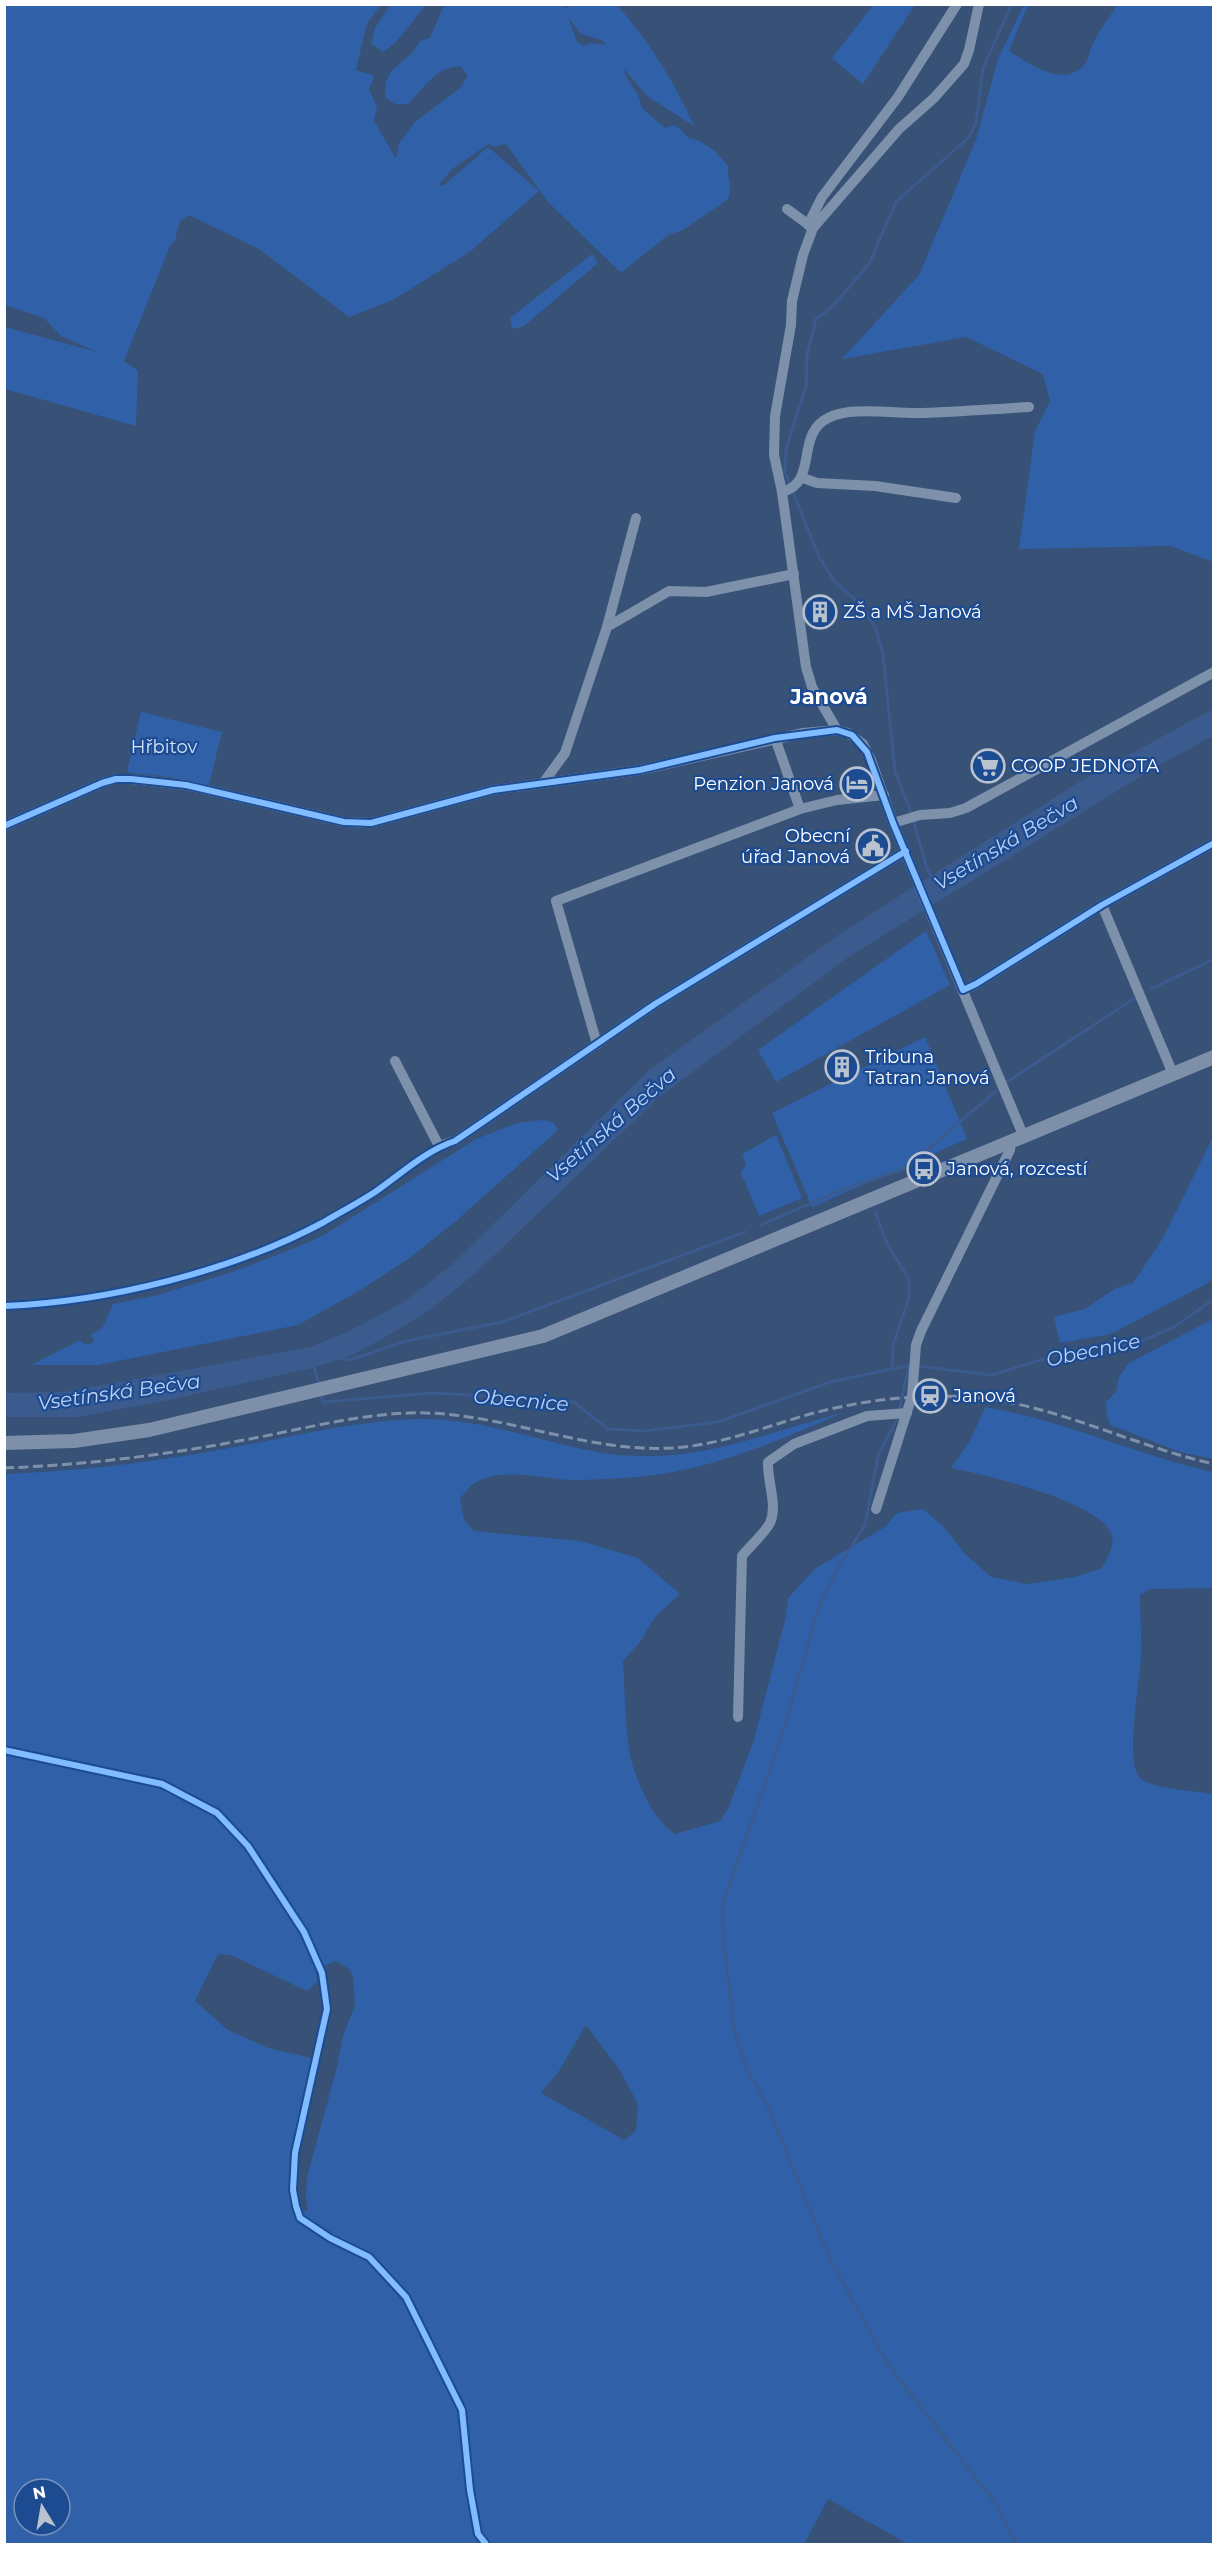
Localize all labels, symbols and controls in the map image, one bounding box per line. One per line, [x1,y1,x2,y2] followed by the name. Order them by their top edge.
[802,594,838,630] building icon: ZŠ a MŠ Janová
[843,601,982,623] place label: ZŠ a MŠ Janová
[789,684,868,709] district label: Janová
[131,736,197,758] park label: Hřbitov
[970,748,1006,784] supermarket icon: COOP JEDNOTA
[1011,755,1159,777] place label: COOP JEDNOTA
[839,766,875,802] hotel icon: Penzion Janová
[693,773,834,795] place label: Penzion Janová
[929,790,1083,896] water label: Vsetínská Bečva
[741,825,851,868] place label: Obecní úřad Janová
[855,828,891,864] public building icon: Obecní úřad Janová
[865,1046,990,1089] place label: Tribuna Tatran Janová
[824,1049,860,1085] building icon: Tribuna Tatran Janová
[541,1062,681,1188] water label: Vsetínská Bečva
[906,1151,942,1187] bus stop icon: Janová, rozcestí
[946,1158,1088,1180] place label: Janová, rozcestí
[1044,1328,1142,1372] water label: Obecnice
[36,1369,202,1415] water label: Vsetínská Bečva
[912,1378,948,1414] station icon: Janová
[472,1384,570,1416] water label: Obecnice
[952,1385,1016,1407] place label: Janová
[12,2477,72,2537] north arrow
[31,2482,47,2503] text: N

